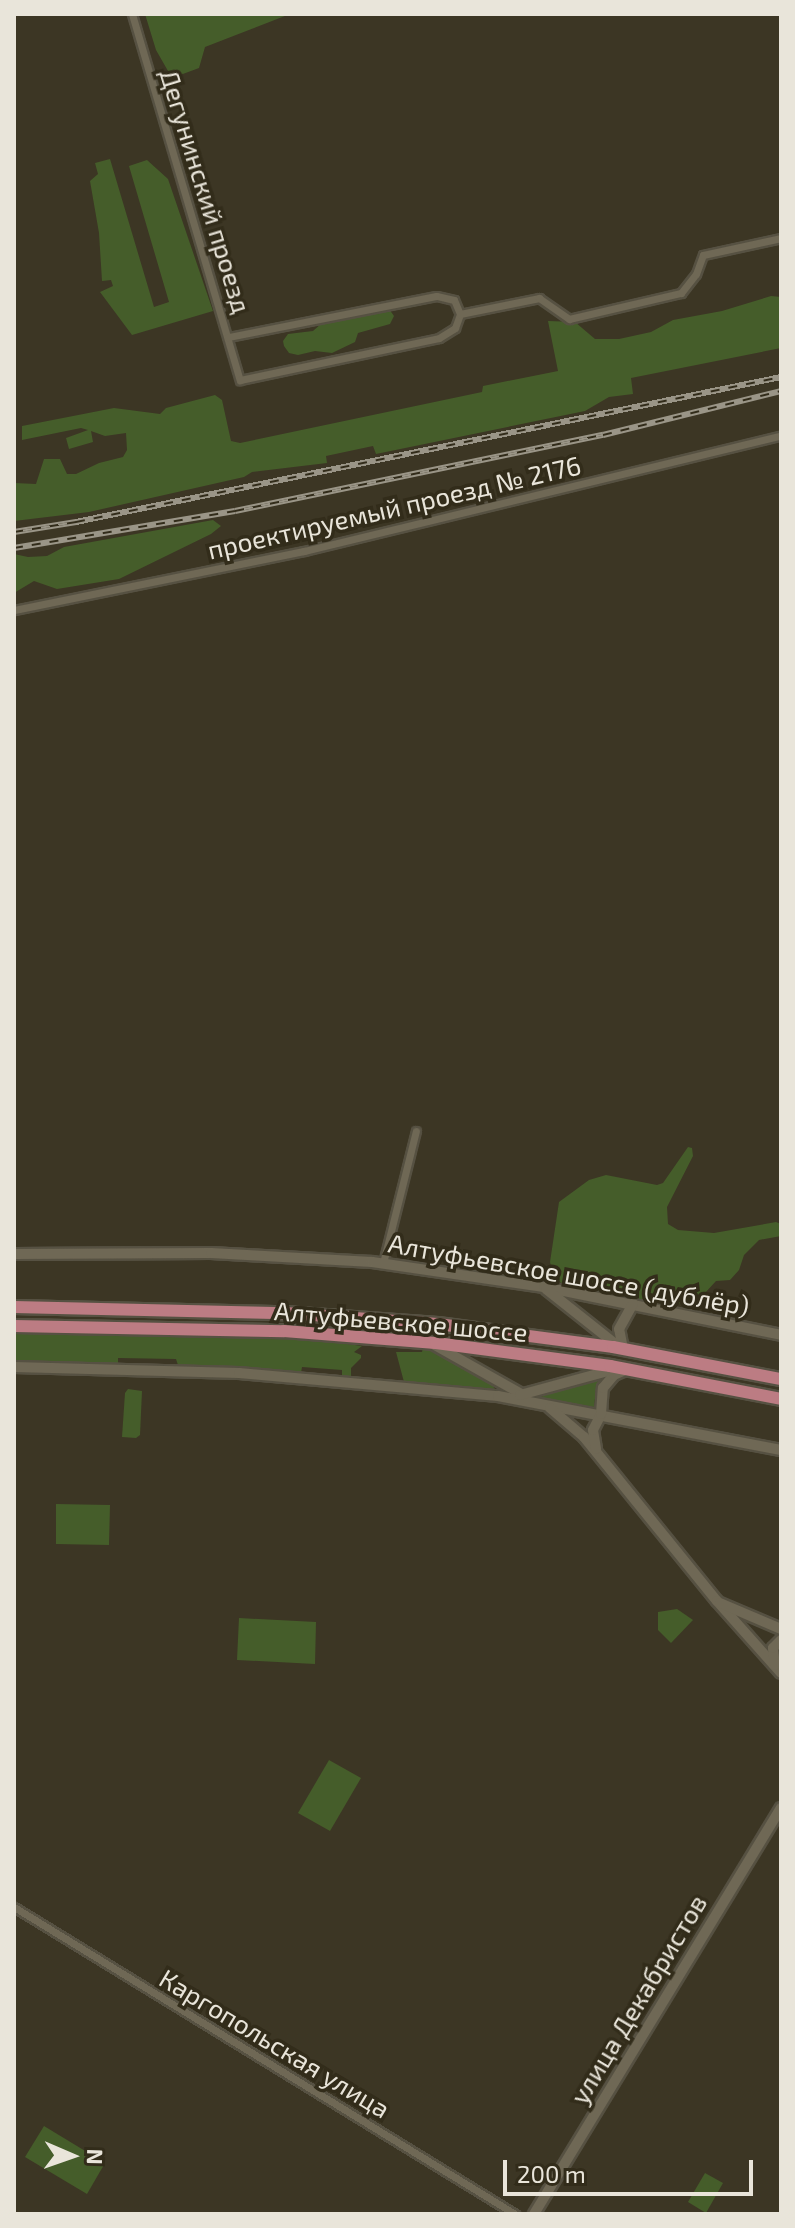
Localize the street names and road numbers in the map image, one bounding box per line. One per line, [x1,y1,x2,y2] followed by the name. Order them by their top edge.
[154,65,258,317] street label: Дегунинский проезд
[204,449,584,565] street label: проектируемый проезд № 2176
[386,1227,752,1321] street label: Алтуфьевское шоссе (дублёр)
[273,1294,529,1348] street label: Алтуфьевское шоссе
[563,1889,713,2109] street label: улица Декабристов
[154,1962,396,2124] street label: Каргопольская улица

